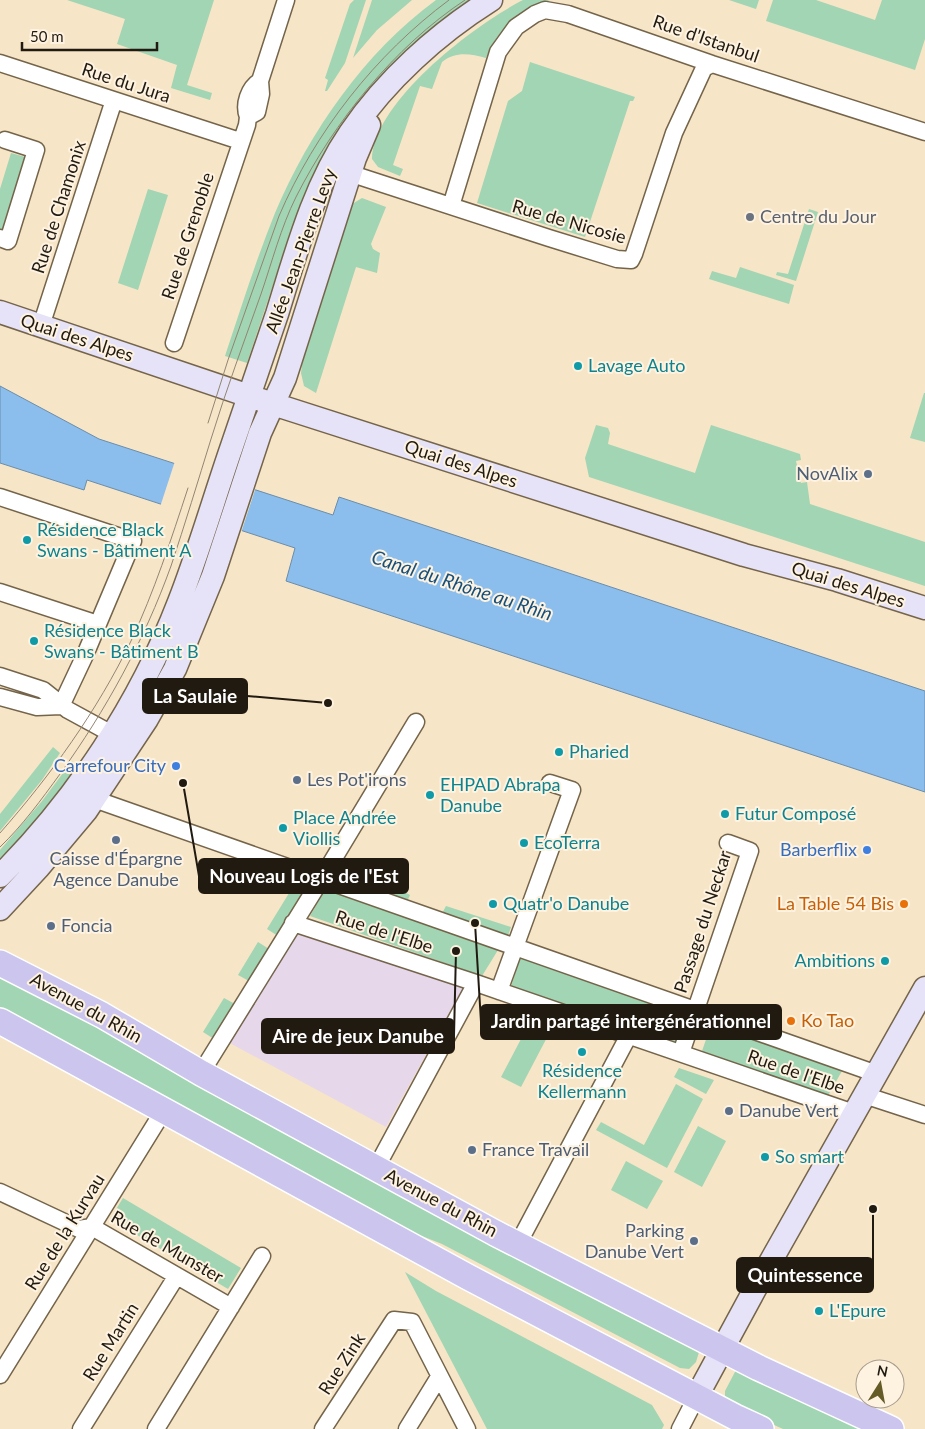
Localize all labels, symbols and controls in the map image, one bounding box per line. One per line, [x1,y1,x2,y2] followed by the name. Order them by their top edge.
[650,10,762,67] street label: Rue d'Istanbul
[22,20,158,52] scale bar
[30,27,64,45] text: 50 m
[79,57,173,107] street label: Rue du Jura
[26,137,90,276] street label: Rue de Chamonix
[260,164,340,336] street label: Allée Jean-Pierre Levy
[156,170,218,302] street label: Rue de Grenoble
[510,194,629,248] street label: Rue de Nicosie
[760,205,877,227] place label: Centre du Jour
[744,211,756,223] marker: Centre du Jour
[18,308,137,366] street label: Quai des Alpes
[588,354,685,376] place label: Lavage Auto
[572,360,584,372] marker: Lavage Auto
[402,434,521,492] street label: Quai des Alpes
[796,462,858,484] place label: NovAlix
[862,468,874,480] marker: NovAlix
[37,518,192,561] place label: Résidence Black Swans - Bâtiment A
[21,534,33,546] marker: Résidence Black Swans - Bâtiment A
[369,544,555,625] water label: Canal du Rhône au Rhin
[789,556,908,612] street label: Quai des Alpes
[44,619,199,662] place label: Résidence Black Swans - Bâtiment B
[28,635,40,647] marker: Résidence Black Swans - Bâtiment B
[143,679,247,713] callout: La Saulaie
[153,684,237,707] text: La Saulaie
[569,740,629,762] place label: Pharied
[553,746,565,758] marker: Pharied
[54,754,167,776] place label: Carrefour City
[170,760,182,772] marker: Carrefour City
[307,768,407,790] place label: Les Pot'irons
[440,773,561,816] place label: EHPAD Abrapa Danube
[291,774,303,786] marker: Les Pot'irons
[424,789,436,801] marker: EHPAD Abrapa Danube
[735,802,856,824] place label: Futur Composé
[293,806,396,849] place label: Place Andrée Viollis
[719,808,731,820] marker: Futur Composé
[277,822,289,834] marker: Place Andrée Viollis
[534,831,600,853] place label: EcoTerra
[110,834,122,846] marker: Caisse d'Épargne Agence Danube
[518,837,530,849] marker: EcoTerra
[780,838,857,860] place label: Barberflix
[861,844,873,856] marker: Barberflix
[49,847,183,890] place label: Caisse d'Épargne Agence Danube
[669,847,736,996] street label: Passage du Neckar
[199,859,408,893] callout: Nouveau Logis de l'Est
[209,864,399,887] text: Nouveau Logis de l'Est
[503,892,629,914] place label: Quatr'o Danube
[777,892,894,914] place label: La Table 54 Bis
[487,898,499,910] marker: Quatr'o Danube
[898,898,910,910] marker: La Table 54 Bis
[333,905,436,957] street label: Rue de l'Elbe
[61,914,113,936] place label: Foncia
[45,920,57,932] marker: Foncia
[795,949,875,971] place label: Ambitions
[879,955,891,967] marker: Ambitions
[27,967,146,1047] street label: Avenue du Rhin
[481,1005,781,1039] callout: Jardin partagé intergénérationnel
[491,1009,771,1032] text: Jardin partagé intergénérationnel
[801,1009,854,1031] place label: Ko Tao
[785,1015,797,1027] marker: Ko Tao
[262,1019,454,1053] callout: Aire de jeux Danube
[271,1024,444,1047] text: Aire de jeux Danube
[745,1044,848,1098] street label: Rue de l'Elbe
[576,1046,588,1058] marker: Résidence Kellermann
[537,1059,627,1102] place label: Résidence Kellermann
[739,1099,839,1121] place label: Danube Vert
[723,1105,735,1117] marker: Danube Vert
[482,1138,589,1160] place label: France Travail
[466,1144,478,1156] marker: France Travail
[775,1145,845,1167] place label: So smart
[759,1151,771,1163] marker: So smart
[381,1163,502,1241] street label: Avenue du Rhin
[20,1169,109,1294] street label: Rue de la Kurvau
[107,1205,228,1287] street label: Rue de Munster
[585,1219,685,1262] place label: Parking Danube Vert
[688,1235,700,1247] marker: Parking Danube Vert
[737,1258,873,1292] callout: Quintessence
[747,1263,863,1286] text: Quintessence
[77,1298,143,1385] street label: Rue Martin
[829,1299,886,1321] place label: L'Epure
[813,1305,825,1317] marker: L'Epure
[313,1328,370,1399] street label: Rue Zink
[855,1359,905,1409] north arrow
[876,1361,889,1380] text: N

